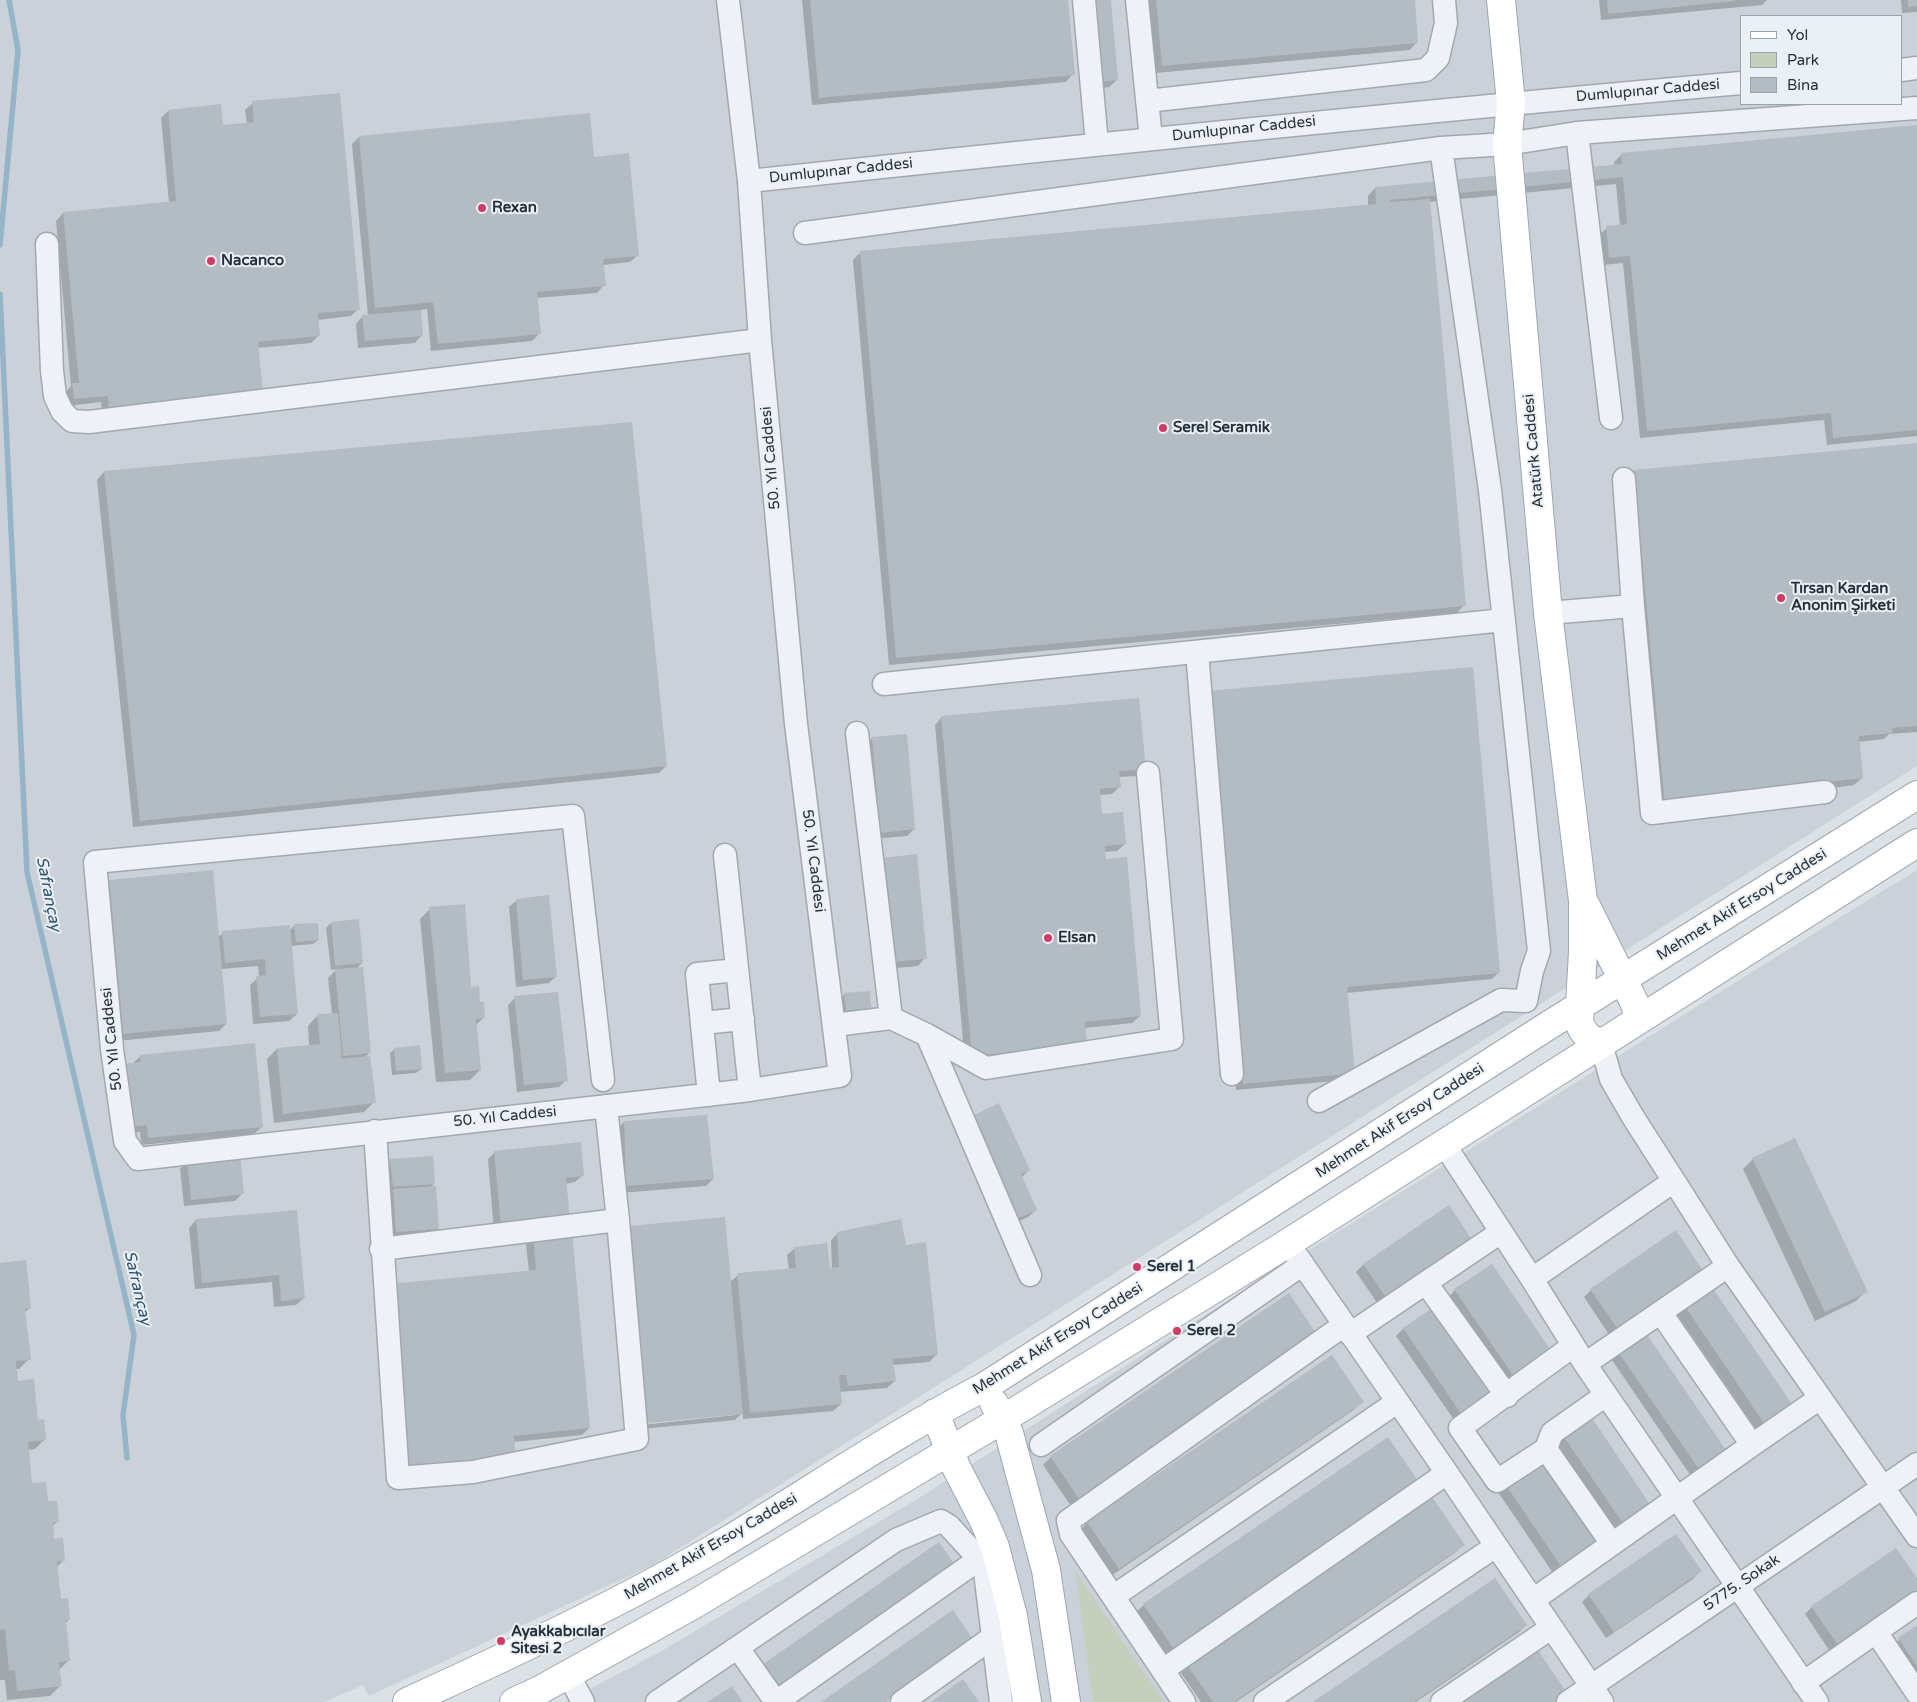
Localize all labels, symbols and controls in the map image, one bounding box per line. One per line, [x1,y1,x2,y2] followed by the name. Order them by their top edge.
[1740,15,1902,105] legend
[1787,26,1808,44] text: Yol
[1787,51,1819,69] text: Park
[1575,76,1721,106] street label: Dumlupınar Caddesi
[1787,76,1819,94] text: Bina
[1171,112,1317,146] street label: Dumlupınar Caddesi
[768,154,914,188] street label: Dumlupınar Caddesi
[492,199,537,217] place label: Rexan
[476,202,488,214] marker: Rexan
[221,252,284,270] place label: Nacanco
[205,255,217,267] marker: Nacanco
[1520,393,1548,509] street label: Atatürk Caddesi
[758,406,784,510] street label: 50. Yıl Caddesi
[1173,419,1270,437] place label: Serel Seramik
[1157,422,1169,434] marker: Serel Seramik
[1791,580,1895,615] place label: Tırsan Kardan Anonim Şirketi
[1775,592,1787,604] marker: Tırsan Kardan Anonim Şirketi
[798,808,828,914] street label: 50. Yıl Caddesi
[1654,845,1830,965] street label: Mehmet Akif Ersoy Caddesi
[31,855,65,933] water label: Safrançay
[1058,929,1096,947] place label: Elsan
[1042,932,1054,944] marker: Elsan
[98,986,126,1092] street label: 50. Yıl Caddesi
[1312,1060,1488,1182] street label: Mehmet Akif Ersoy Caddesi
[452,1103,558,1131] street label: 50. Yıl Caddesi
[119,1249,155,1327] water label: Safrançay
[1147,1258,1196,1276] place label: Serel 1
[1131,1261,1143,1273] marker: Serel 1
[970,1279,1146,1399] street label: Mehmet Akif Ersoy Caddesi
[1187,1322,1236,1340] place label: Serel 2
[1171,1325,1183,1337] marker: Serel 2
[621,1490,801,1604] street label: Mehmet Akif Ersoy Caddesi
[1700,1551,1784,1615] street label: 5775. Sokak
[511,1623,606,1658] place label: Ayakkabıcılar Sitesi 2
[495,1635,507,1647] marker: Ayakkabıcılar Sitesi 2

